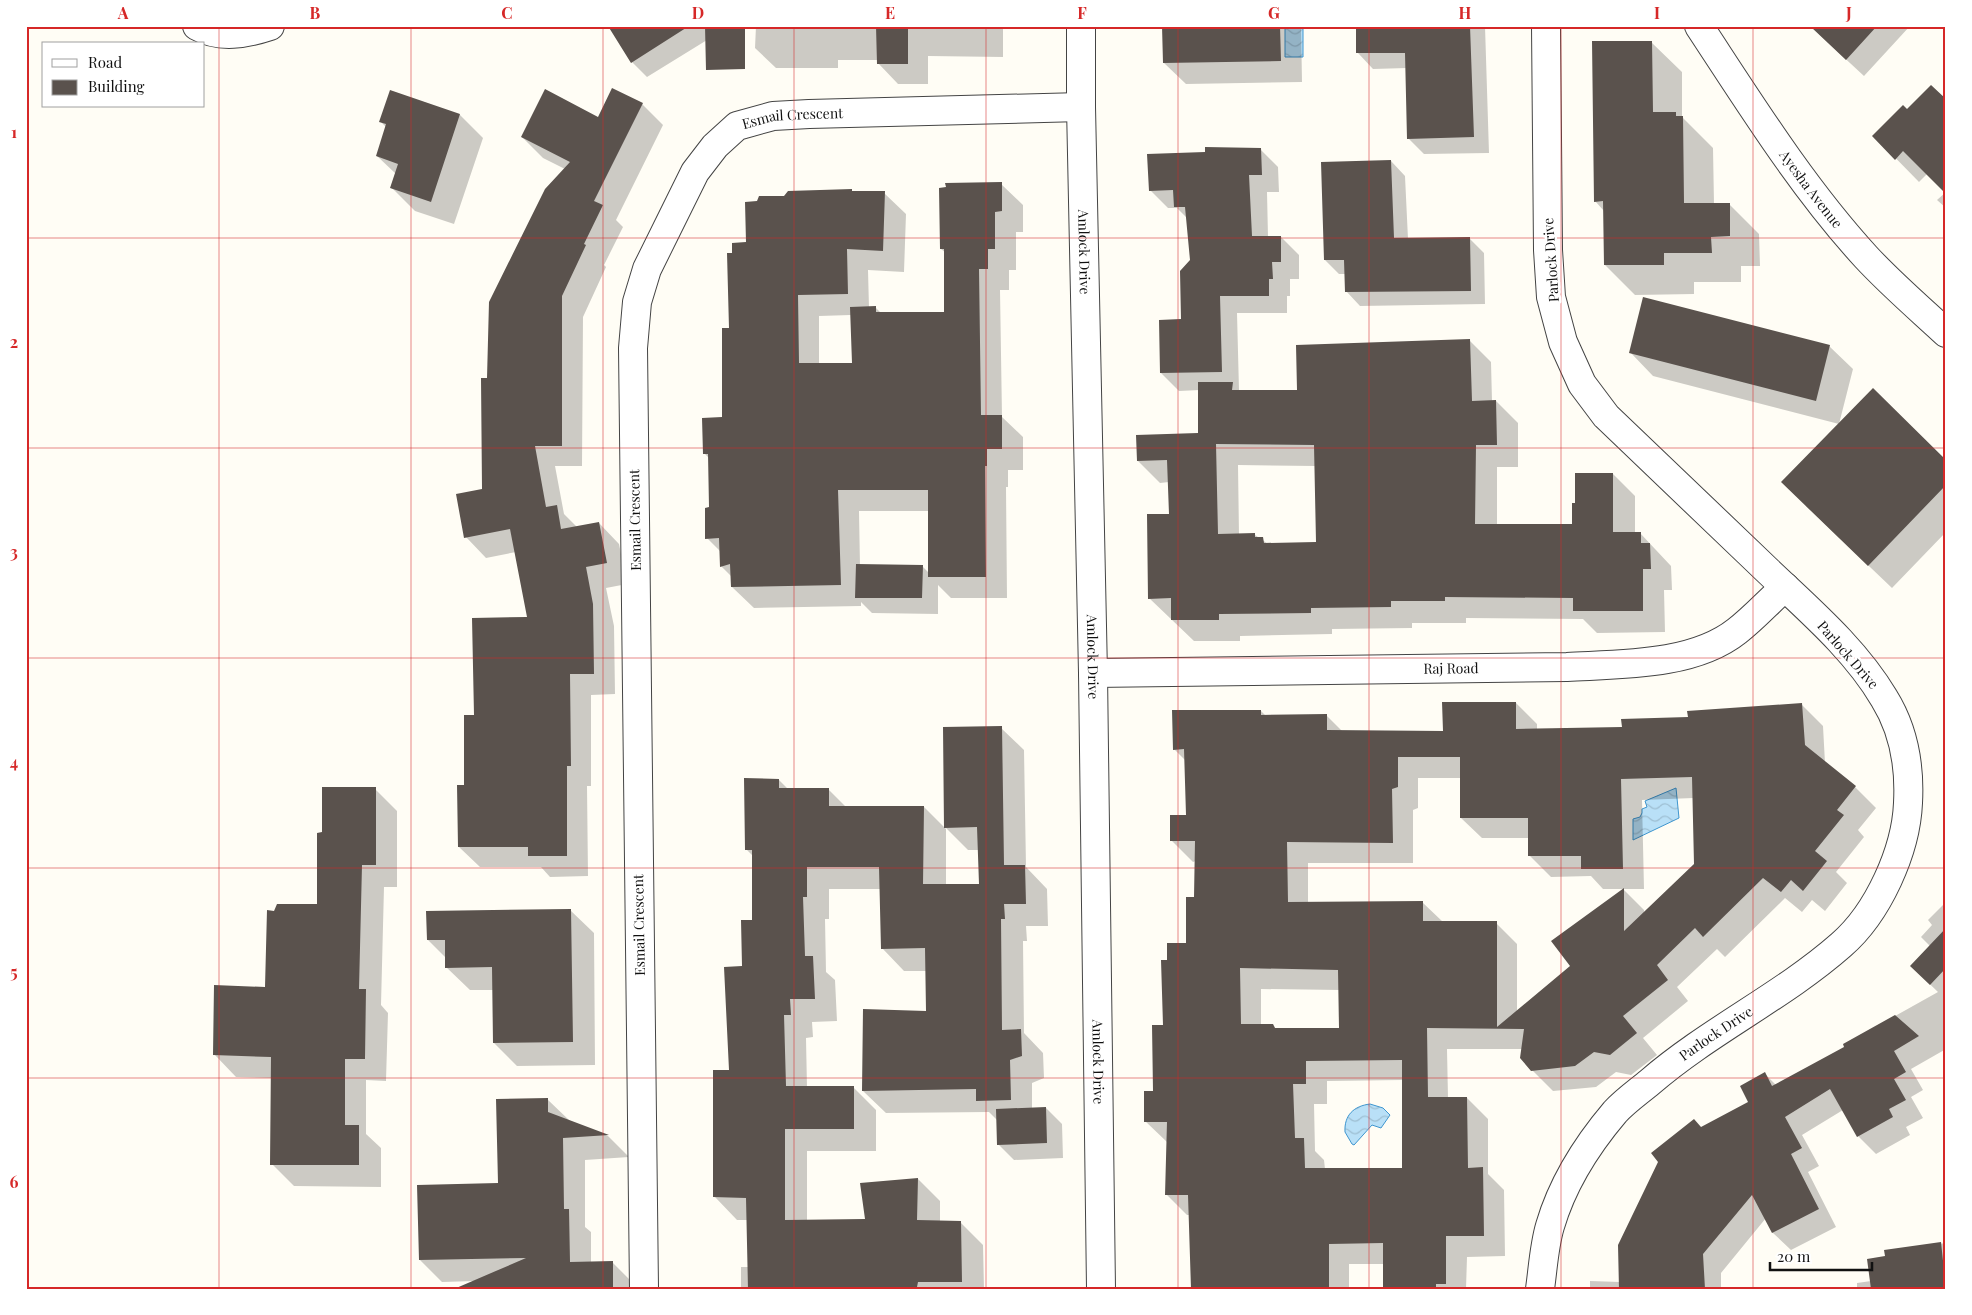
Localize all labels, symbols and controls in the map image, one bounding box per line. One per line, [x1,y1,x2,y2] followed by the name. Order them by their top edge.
[117,2,129,23] text: A
[310,2,321,23] text: B
[501,2,513,23] text: C
[692,2,704,23] text: D
[885,2,895,23] text: E
[1077,2,1087,23] text: F
[1268,2,1280,23] text: G
[1459,2,1472,23] text: H
[1654,2,1660,23] text: I
[1845,2,1852,23] text: J
[42,42,205,108] legend
[88,52,122,72] text: Road
[88,76,145,96] text: Building
[740,103,844,133] street label: Esmail Crescent
[11,121,17,142] text: 1
[1775,145,1847,232] street label: Ayesha Avenue
[1074,208,1095,295] street label: Amlock Drive
[1538,217,1563,303] street label: Parlock Drive
[10,331,18,352] text: 2
[624,468,645,571] street label: Esmail Crescent
[10,541,18,562] text: 3
[1083,613,1103,699] street label: Amlock Drive
[1813,616,1883,693] street label: Parlock Drive
[1423,658,1479,678] street label: Raj Road
[10,751,18,772] text: 4
[628,873,649,976] street label: Esmail Crescent
[10,961,18,982] text: 5
[1675,1002,1756,1065] street label: Parlock Drive
[1088,1018,1109,1104] street label: Amlock Drive
[10,1171,19,1192] text: 6
[1770,1240,1872,1272] scale bar
[1777,1246,1811,1266] text: 20 m

